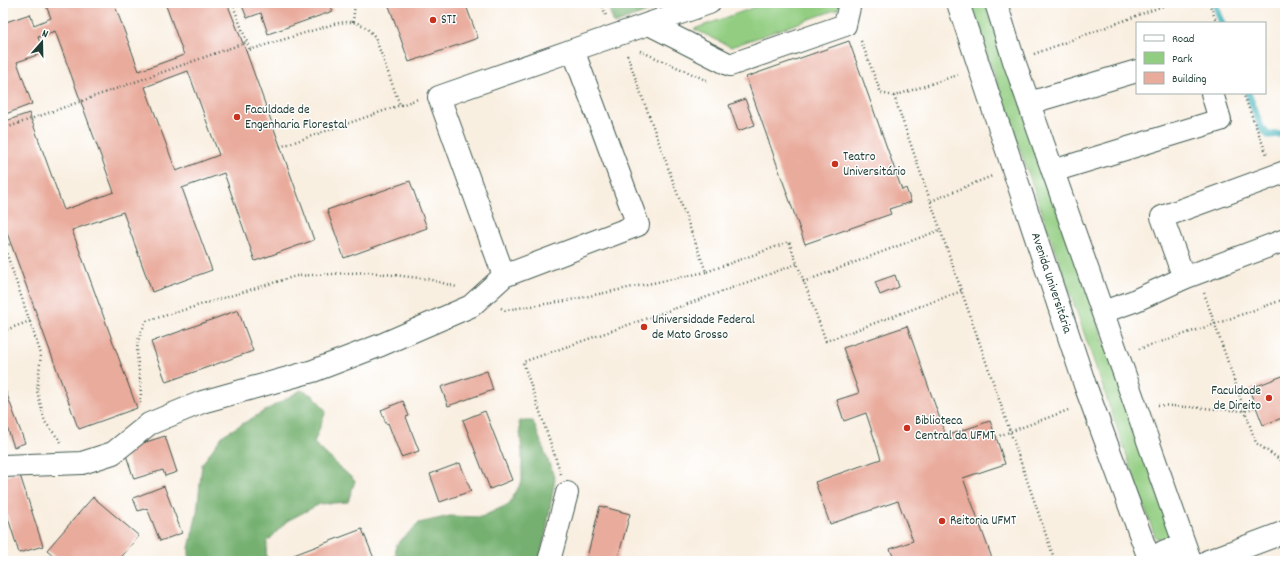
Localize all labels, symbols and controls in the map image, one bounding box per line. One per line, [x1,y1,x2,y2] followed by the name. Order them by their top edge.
[441,11,456,30] place label: STI
[428,15,438,25] marker: STI
[22,22,62,62] north arrow
[1136,22,1266,94] legend
[39,26,51,43] text: N
[1172,31,1194,48] text: Road
[1172,51,1193,68] text: Park
[1172,71,1207,88] text: Building
[245,101,347,135] place label: Faculdade de Engenharia Florestal
[232,112,242,122] marker: Faculdade de Engenharia Florestal
[843,148,906,182] place label: Teatro Universitário
[830,159,840,169] marker: Teatro Universitário
[1025,230,1077,337] street label: Avenida Universitária
[652,311,755,345] place label: Universidade Federal de Mato Grosso
[639,322,649,332] marker: Universidade Federal de Mato Grosso
[1211,382,1261,416] place label: Faculdade de Direito
[1264,393,1274,403] marker: Faculdade de Direito
[915,412,995,446] place label: Biblioteca Central da UFMT
[902,423,912,433] marker: Biblioteca Central da UFMT
[950,512,1016,531] place label: Reitoria UFMT
[937,516,947,526] marker: Reitoria UFMT

